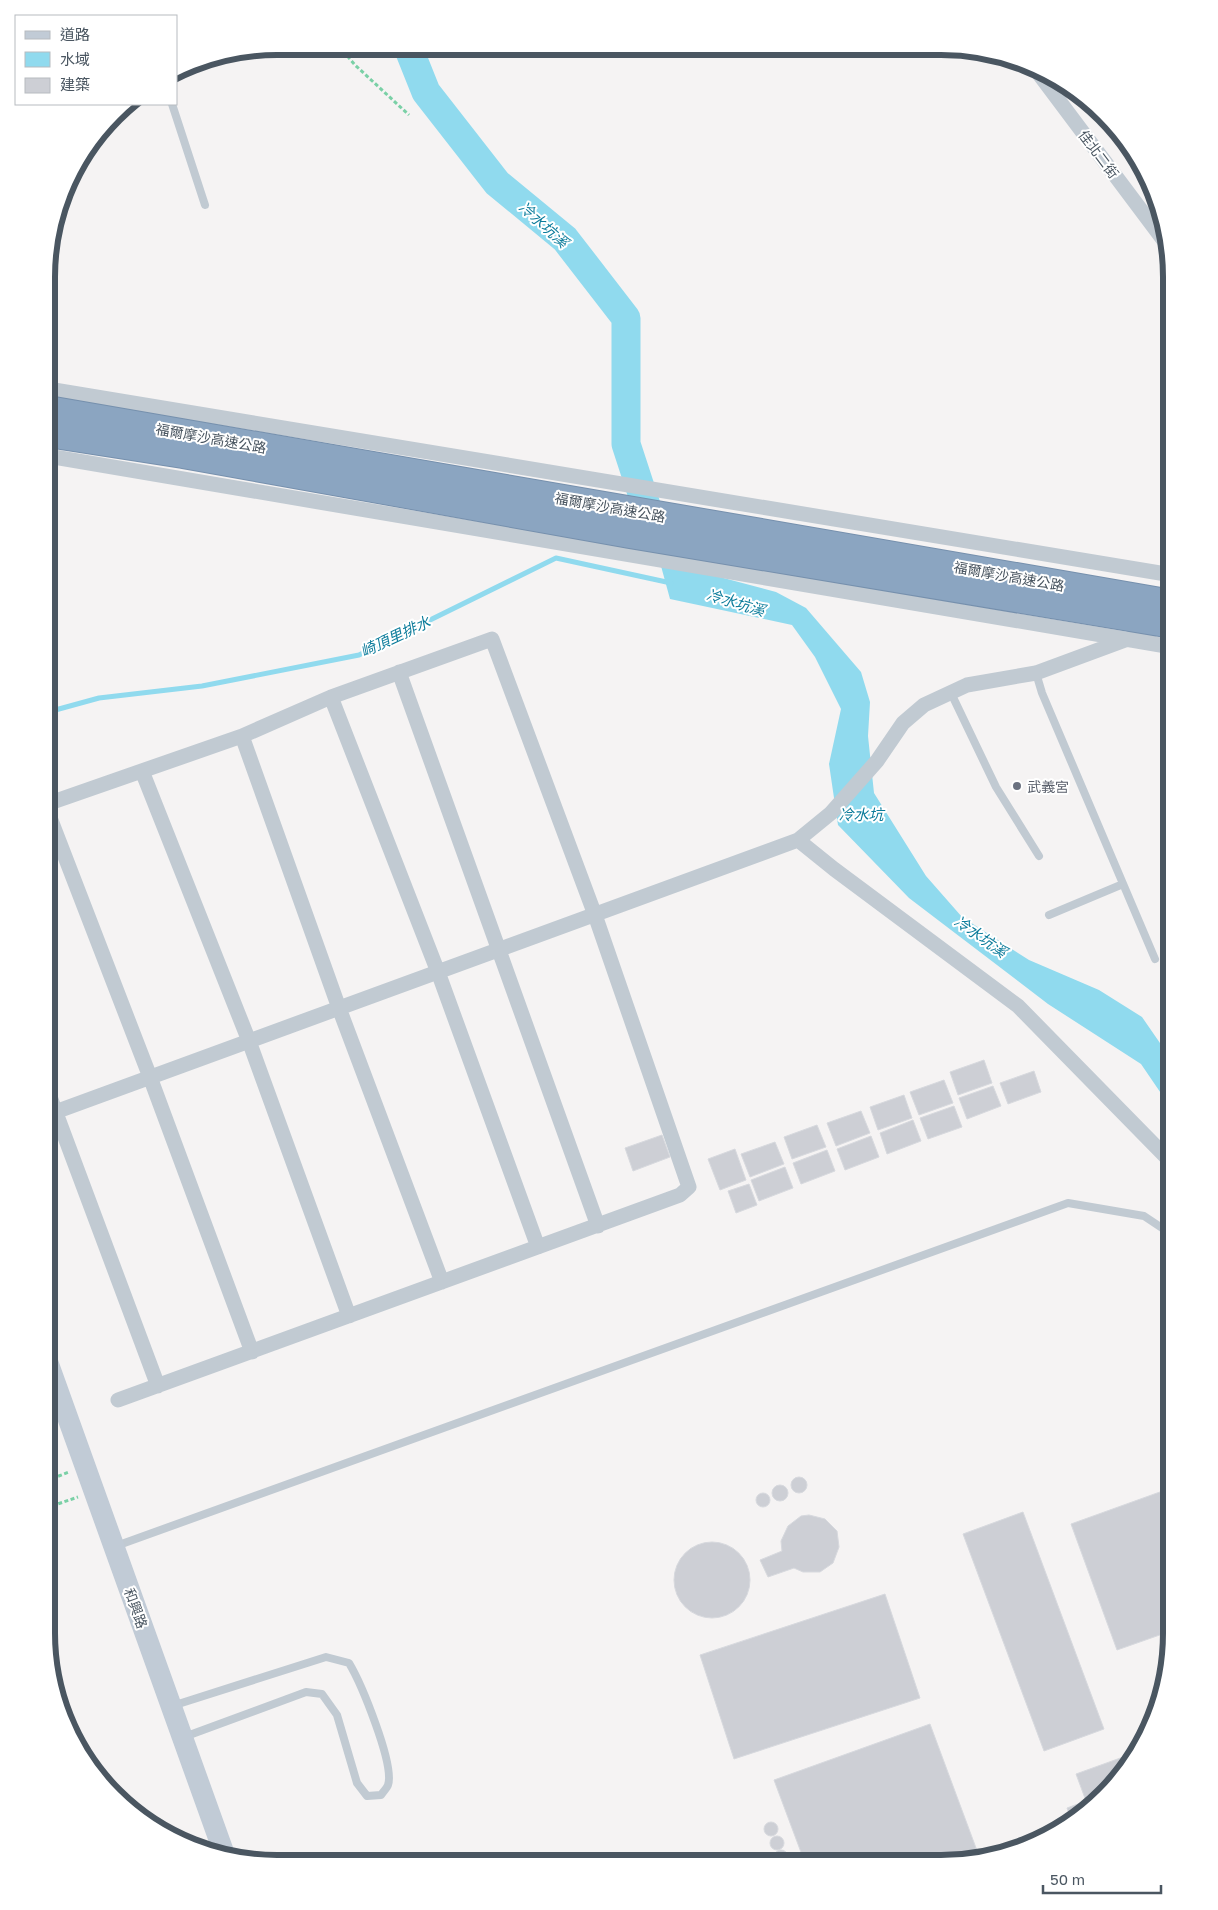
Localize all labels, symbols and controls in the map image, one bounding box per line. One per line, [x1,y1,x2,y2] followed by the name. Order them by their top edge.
[15,15,178,105] legend
[60,25,90,43] text: 道路
[60,50,90,68] text: 水域
[60,75,90,93] text: 建築
[1075,127,1123,181] street label: 佳北二街
[516,197,574,252] water label: 冷水坑溪
[154,420,268,456] street label: 福爾摩沙高速公路
[553,489,667,525] street label: 福爾摩沙高速公路
[952,558,1066,594] street label: 福爾摩沙高速公路
[705,585,769,620] water label: 冷水坑溪
[357,612,434,660] water label: 崎頂里排水
[1027,778,1069,795] place label: 武義宮
[1011,780,1023,792] marker: 武義宮
[838,805,885,823] water label: 冷水坑
[951,911,1012,962] water label: 冷水坑溪
[121,1585,151,1631] street label: 和興路
[1043,1862,1160,1894] scale bar
[1050,1870,1085,1888] text: 50 m

